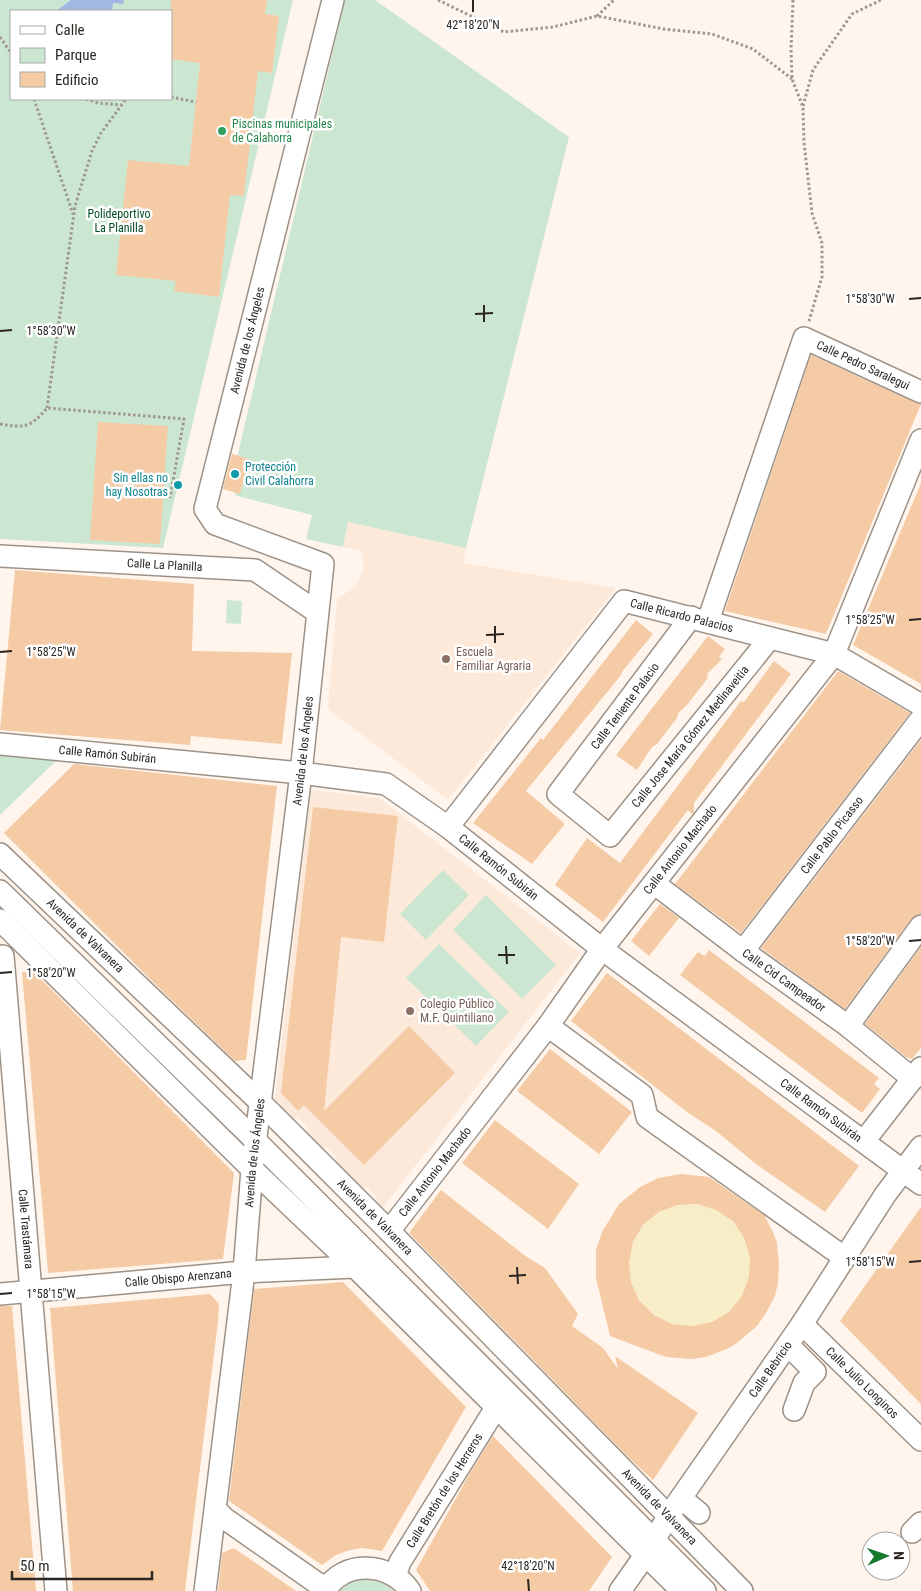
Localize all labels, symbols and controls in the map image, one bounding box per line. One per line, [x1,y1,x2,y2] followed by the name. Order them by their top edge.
[10,10,172,100] legend
[446,18,500,32] text: 42°18'20"N
[55,21,85,39] text: Calle
[55,46,97,64] text: Parque
[55,71,98,89] text: Edificio
[232,117,332,145] place label: Piscinas municipales de Calahorra
[216,125,228,137] marker: Piscinas municipales de Calahorra
[88,207,150,235] park label: Polideportivo La Planilla
[227,285,268,395] street label: Avenida de los Ángeles
[845,292,895,306] text: 1°58'30"W
[26,324,76,338] text: 1°58'30"W
[814,338,912,393] street label: Calle Pedro Saralegui
[245,460,314,488] place label: Protección Civil Calahorra
[229,468,241,480] marker: Protección Civil Calahorra
[106,471,168,499] place label: Sin ellas no hay Nosotras
[172,479,184,491] marker: Sin ellas no hay Nosotras
[127,556,203,574] street label: Calle La Planilla
[629,596,735,635] street label: Calle Ricardo Palacios
[845,613,895,627] text: 1°58'25"W
[26,645,76,659] text: 1°58'25"W
[456,645,531,673] place label: Escuela Familiar Agraria
[440,653,452,665] marker: Escuela Familiar Agraria
[588,660,662,752] street label: Calle Teniente Palacio
[629,663,752,810] street label: Calle Jose María Gómez Medinaveitia
[290,695,316,806] street label: Avenida de los Ángeles
[58,743,157,766] street label: Calle Ramón Subirán
[798,794,866,877] street label: Calle Pablo Picasso
[641,802,720,897] street label: Calle Antonio Machado
[456,831,541,903] street label: Calle Ramón Subirán
[44,895,127,976] street label: Avenida de Valvanera
[845,934,895,948] text: 1°58'20"W
[740,946,829,1015] street label: Calle Cid Campeador
[26,966,76,980] text: 1°58'20"W
[420,997,494,1025] place label: Colegio Público M.F. Quintiliano
[404,1005,416,1017] marker: Colegio Público M.F. Quintiliano
[777,1076,865,1145] street label: Calle Ramón Subirán
[242,1097,268,1208] street label: Avenida de los Ángeles
[396,1124,474,1219] street label: Calle Antonio Machado
[334,1176,416,1258] street label: Avenida de Valvanera
[15,1189,36,1270] street label: Calle Trastámara
[845,1255,895,1269] text: 1°58'15"W
[124,1266,232,1290] street label: Calle Obispo Arenzana
[26,1287,76,1301] text: 1°58'15"W
[746,1339,795,1400] street label: Calle Bebricio
[823,1344,901,1421] street label: Calle Julio Longinos
[403,1431,485,1551] street label: Calle Bretón de los Herreros
[619,1466,700,1548] street label: Avenida de Valvanera
[861,1531,911,1581] north arrow
[12,1548,152,1580] scale bar
[891,1551,907,1560] text: N
[20,1557,50,1575] text: 50 m
[501,1559,555,1573] text: 42°18'20"N

